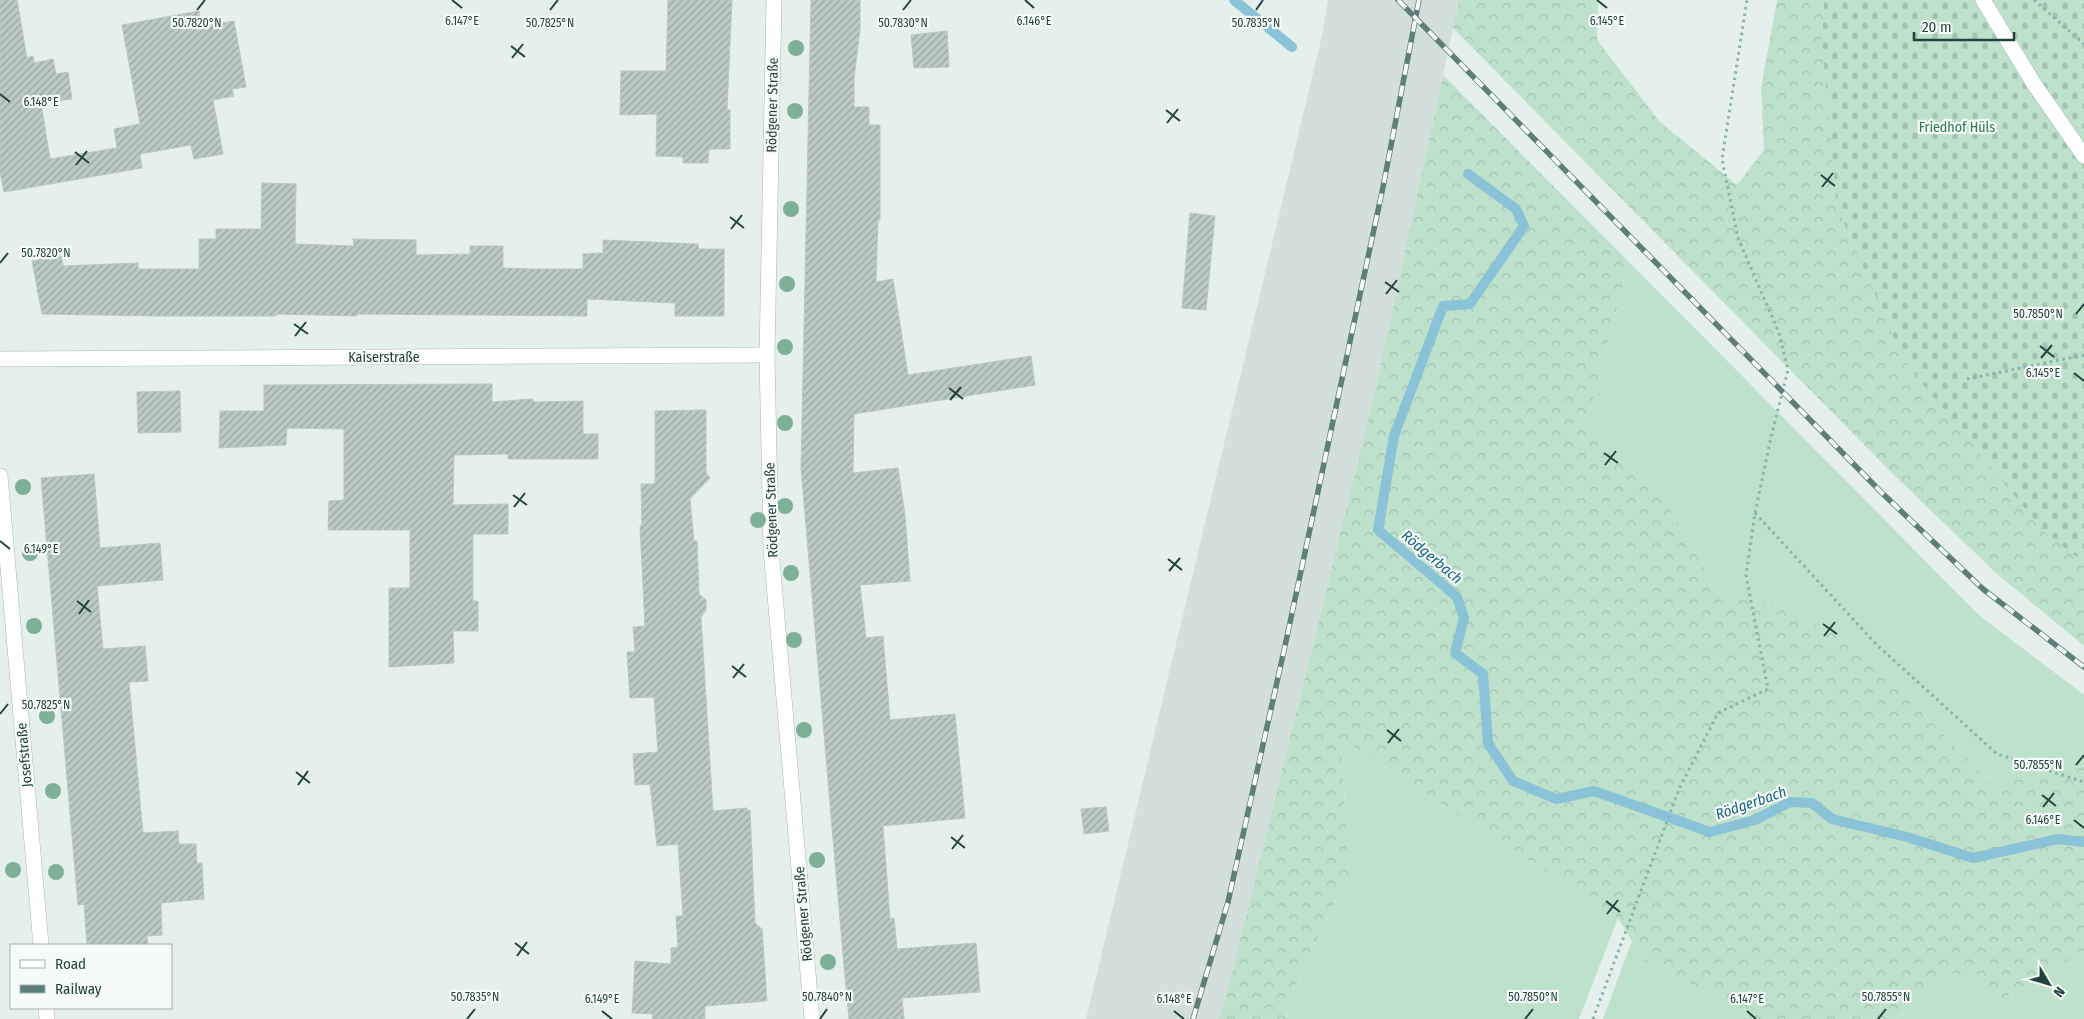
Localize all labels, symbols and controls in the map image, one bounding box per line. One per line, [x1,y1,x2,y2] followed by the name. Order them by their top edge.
[1914,10,2014,42] scale bar
[445,14,479,28] text: 6.147°E
[1017,14,1052,28] text: 6.146°E
[1590,14,1625,28] text: 6.145°E
[172,16,222,30] text: 50.7820°N
[526,16,574,30] text: 50.7825°N
[878,16,928,30] text: 50.7830°N
[1232,16,1280,30] text: 50.7835°N
[1922,18,1952,36] text: 20 m
[763,57,782,153] street label: Rödgener Straße
[23,95,59,109] text: 6.148°E
[1919,119,1995,136] park label: Friedhof Hüls
[21,246,71,260] text: 50.7820°N
[2013,307,2063,321] text: 50.7850°N
[348,349,420,366] street label: Kaiserstraße
[2026,366,2061,380] text: 6.145°E
[761,462,782,558] street label: Rödgener Straße
[1398,526,1466,588] water label: Rödgerbach
[24,542,59,556] text: 6.149°E
[22,698,70,712] text: 50.7825°N
[13,722,36,788] street label: Josefstraße
[2014,758,2062,772] text: 50.7855°N
[1713,782,1789,824] water label: Rödgerbach
[2026,813,2061,827] text: 6.146°E
[791,866,816,962] street label: Rödgener Straße
[10,944,172,1009] legend
[55,955,86,973] text: Road
[2024,959,2074,1009] north arrow
[55,980,102,998] text: Railway
[2050,983,2068,1000] text: N
[451,990,499,1004] text: 50.7835°N
[802,990,852,1004] text: 50.7840°N
[1508,990,1558,1004] text: 50.7850°N
[1862,990,1910,1004] text: 50.7855°N
[585,992,620,1006] text: 6.149°E
[1156,992,1192,1006] text: 6.148°E
[1730,992,1764,1006] text: 6.147°E

